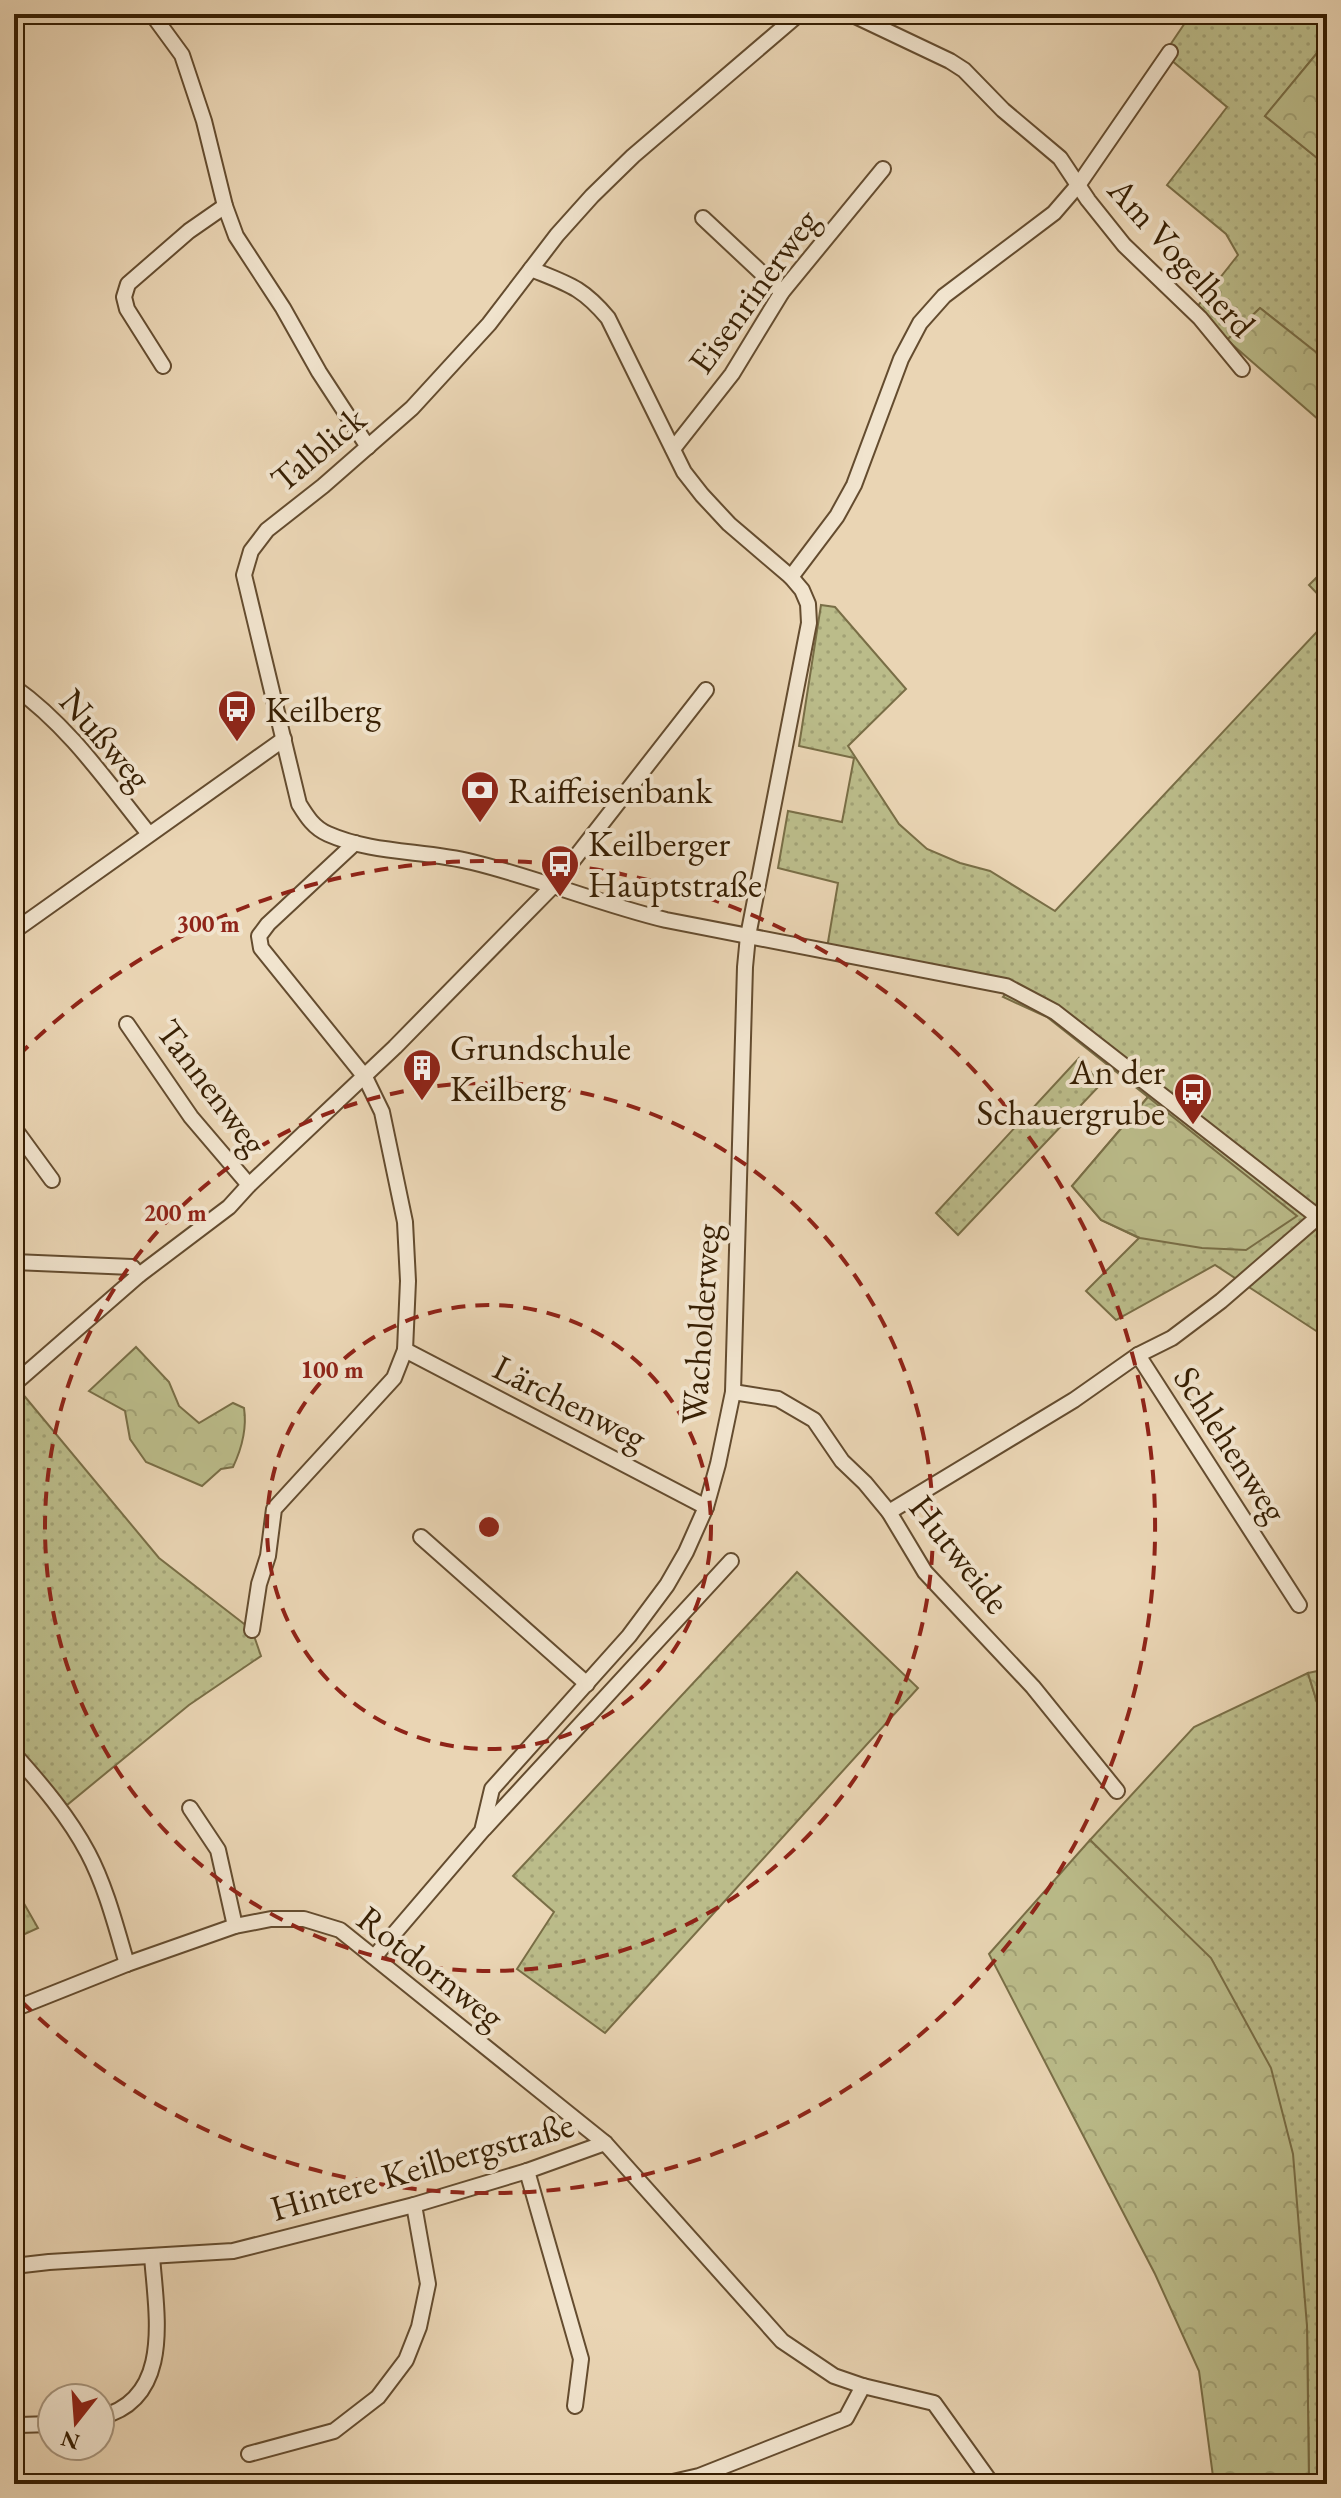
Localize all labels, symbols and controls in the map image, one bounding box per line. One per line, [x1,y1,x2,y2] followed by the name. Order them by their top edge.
[1097,166,1267,348] street label: Am Vogelherd
[677,199,829,383] street label: Eisenrinerweg
[261,395,376,502] street label: Talblick
[49,679,163,800] street label: Nußweg
[265,686,382,733] place label: Keilberg
[216,688,258,743] bus stop icon: Keilberg
[508,767,713,814] place label: Raiffeisenbank
[459,769,501,824] bank icon: Raiffeisenbank
[588,820,762,908] place label: Keilberger Hauptstraße
[539,843,581,898] bus stop icon: Keilberger Hauptstraße
[176,908,240,939] text: 300 m
[146,1010,279,1165] street label: Tannenweg
[450,1024,631,1112] place label: Grundschule Keilberg
[401,1047,443,1102] building icon: Grundschule Keilberg
[976,1048,1165,1136] place label: An der Schauergrube
[1172,1071,1214,1126] bus stop icon: An der Schauergrube
[143,1197,207,1228] text: 200 m
[670,1222,730,1426] street label: Wacholderweg
[485,1343,655,1461] street label: Lärchenweg
[300,1354,364,1385] text: 100 m
[1163,1357,1299,1531] street label: Schlehenweg
[899,1485,1021,1623] street label: Hutweide
[475,1513,503,1541] centre of rings
[348,1895,514,2039] street label: Rotdornweg
[265,2100,579,2232] street label: Hintere Keilbergstraße
[36,2382,116,2462] north arrow
[57,2424,83,2457] text: N

